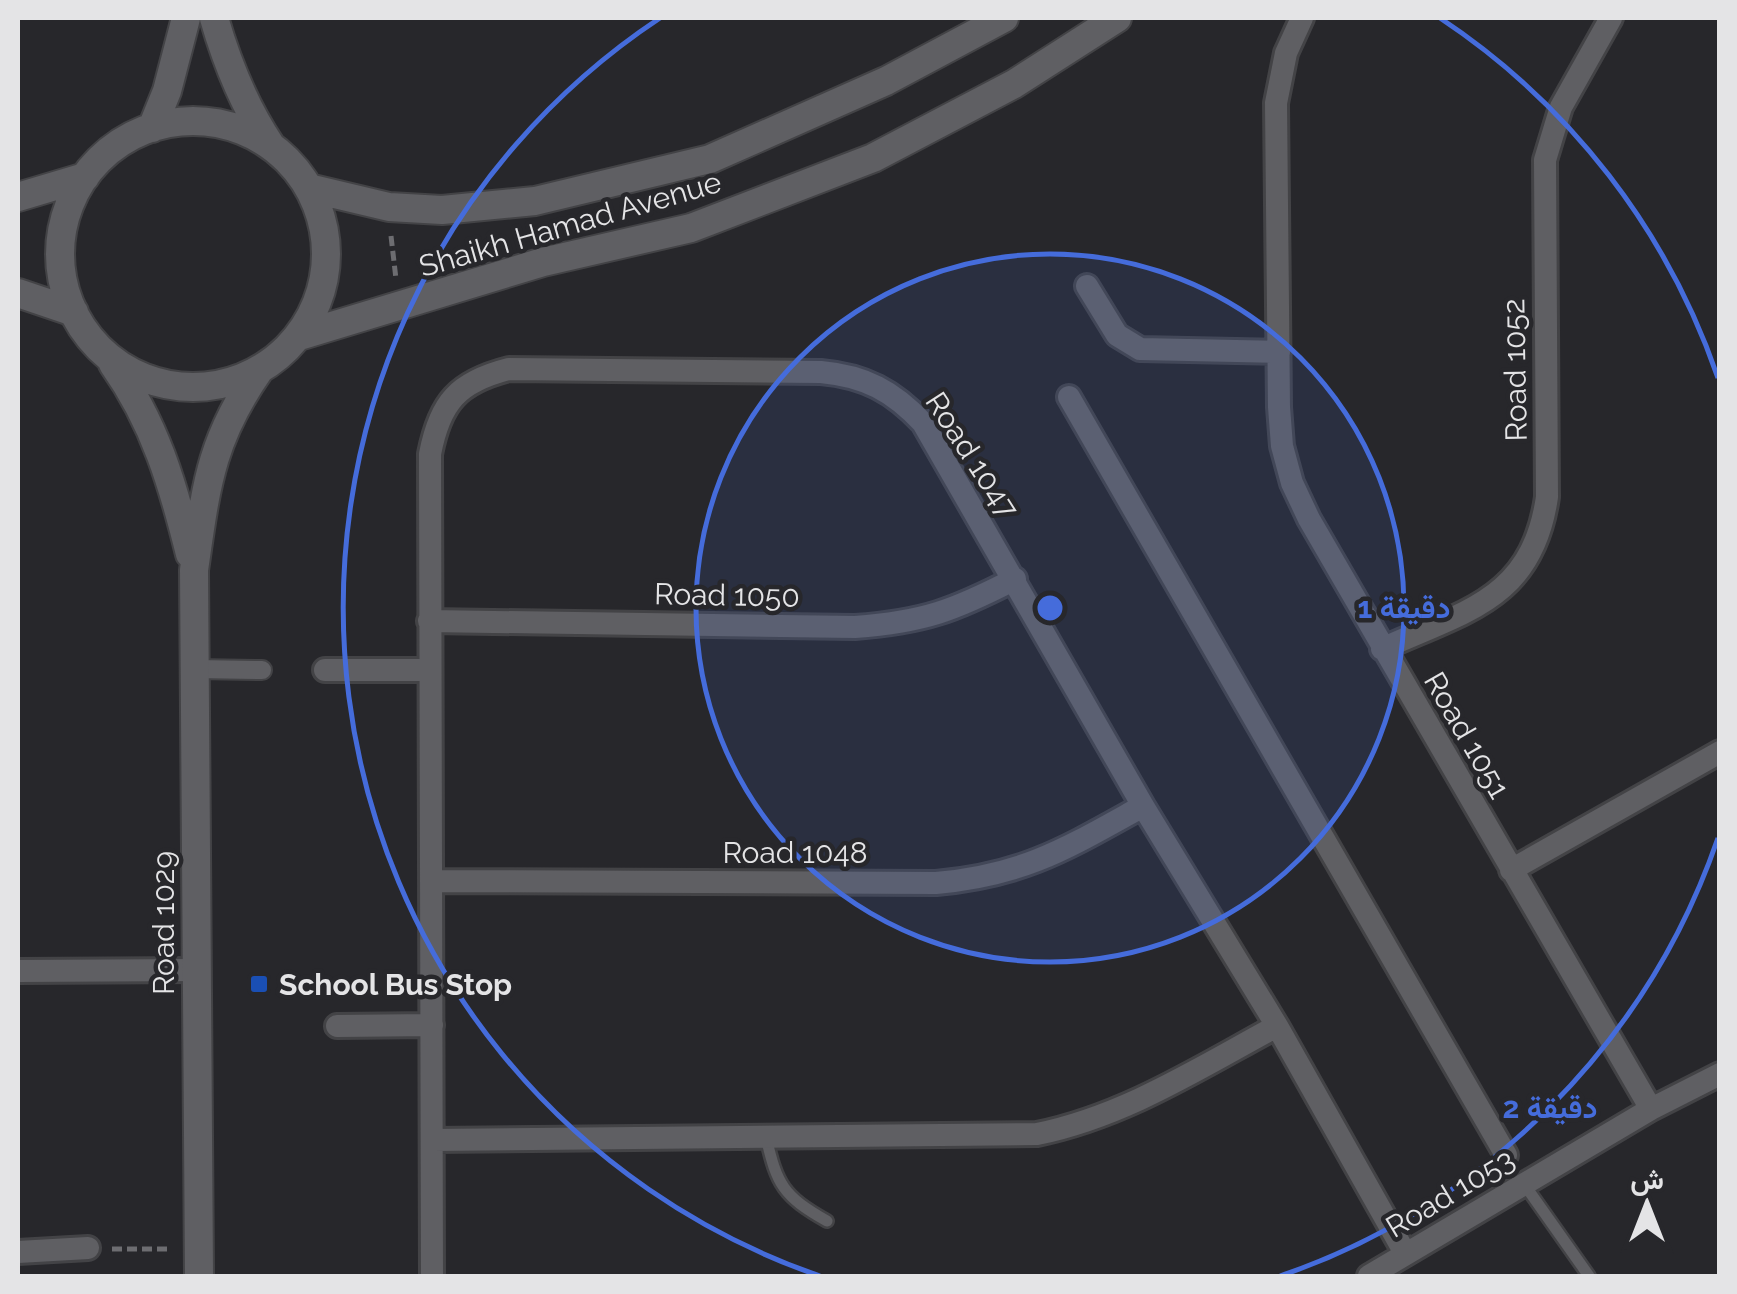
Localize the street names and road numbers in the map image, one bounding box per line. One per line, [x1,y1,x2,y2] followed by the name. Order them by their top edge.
[415,164,725,284] street label: Shaikh Hamad Avenue
[1496,298,1534,442] street label: Road 1052
[918,385,1026,525] street label: Road 1047
[654,576,800,614] street label: Road 1050
[1417,666,1517,805] street label: Road 1051
[723,835,867,870] street label: Road 1048
[146,851,181,995] street label: Road 1029
[1380,1141,1520,1245] street label: Road 1053

